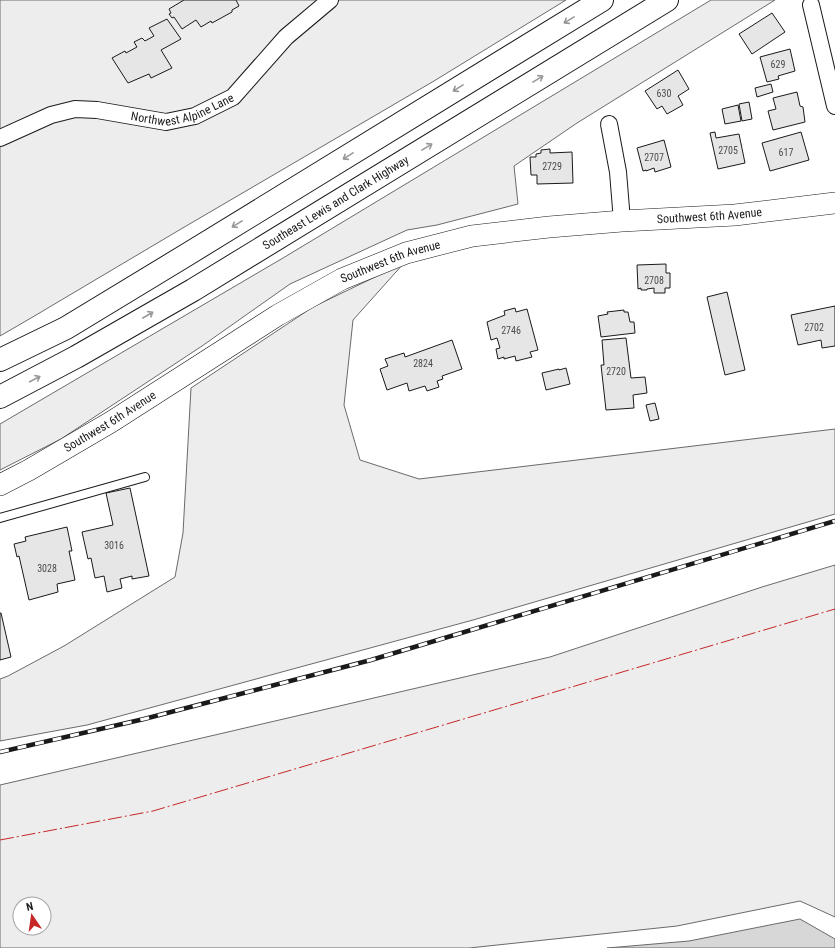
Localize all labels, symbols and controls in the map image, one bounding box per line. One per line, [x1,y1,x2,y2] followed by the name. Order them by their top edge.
[563,17,575,25] one-way arrow
[771,59,785,70] house number: 629
[532,74,544,82] one-way arrow
[453,84,464,92] one-way arrow
[657,88,671,99] house number: 630
[130,91,236,129] street label: Northwest Alpine Lane
[421,142,433,150] one-way arrow
[718,145,738,156] house number: 2705
[779,147,793,158] house number: 617
[644,152,664,163] house number: 2707
[260,153,411,253] street label: Southeast Lewis and Clark Highway
[342,153,354,161] one-way arrow
[542,161,562,172] house number: 2729
[656,205,763,226] street label: Southwest 6th Avenue
[231,221,243,229] one-way arrow
[338,237,442,286] street label: Southwest 6th Avenue
[644,275,664,286] house number: 2708
[142,311,154,319] one-way arrow
[804,322,824,333] house number: 2702
[501,325,521,336] house number: 2746
[413,358,433,369] house number: 2824
[606,366,626,377] house number: 2720
[28,375,40,382] one-way arrow
[61,388,159,455] street label: Southwest 6th Avenue
[104,540,124,551] house number: 3016
[37,563,57,574] house number: 3028
[12,896,52,936] north arrow
[25,900,35,914] text: N

